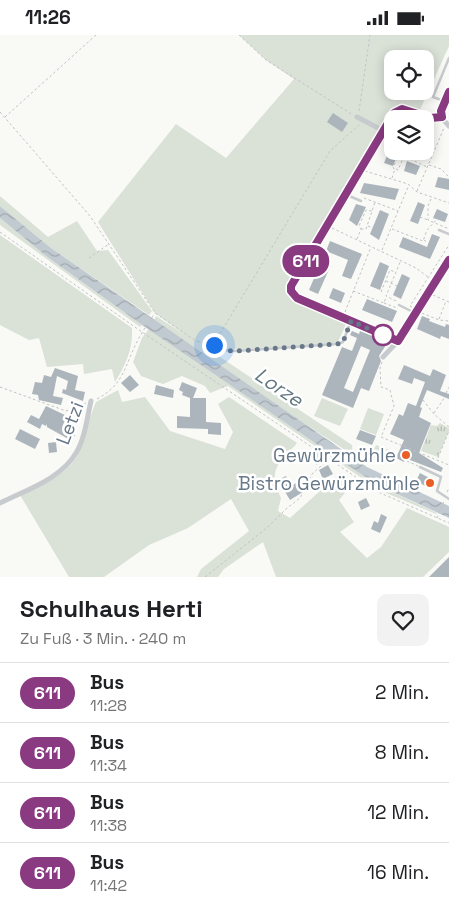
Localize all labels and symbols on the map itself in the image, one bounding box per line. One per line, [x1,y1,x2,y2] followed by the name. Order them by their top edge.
[277,245,335,277] line badge: 611
[372,324,394,346] unlabelled marker
[202,333,227,358] your location
[250,362,309,413] water label: Lorze
[50,398,90,448] street label: Letzi
[273,443,396,468] place label: Gewürzmühle
[400,449,412,461] marker: Gewürzmühle
[238,471,420,496] place label: Bistro Gewürzmühle
[424,477,436,489] marker: Bistro Gewürzmühle

